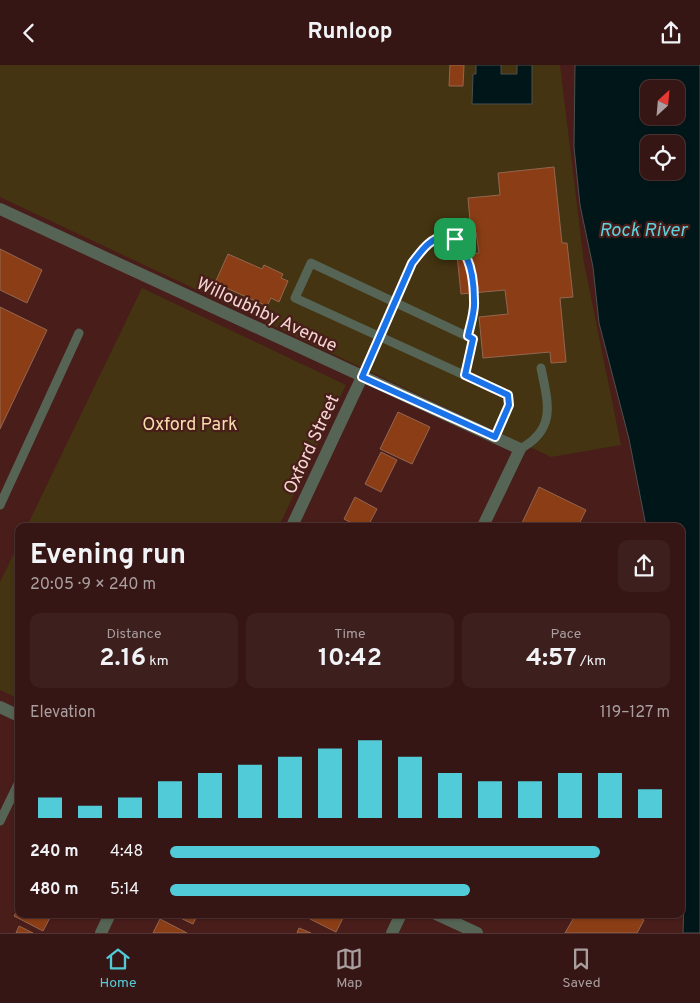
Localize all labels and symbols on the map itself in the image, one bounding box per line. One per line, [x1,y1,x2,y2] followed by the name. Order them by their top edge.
[640,80,685,125] north arrow
[434,218,476,260] pin
[599,219,689,243] water label: Rock River
[192,273,340,358] street label: Willoubhby Avenue
[279,391,346,498] street label: Oxford Street
[142,414,238,437] park label: Oxford Park

